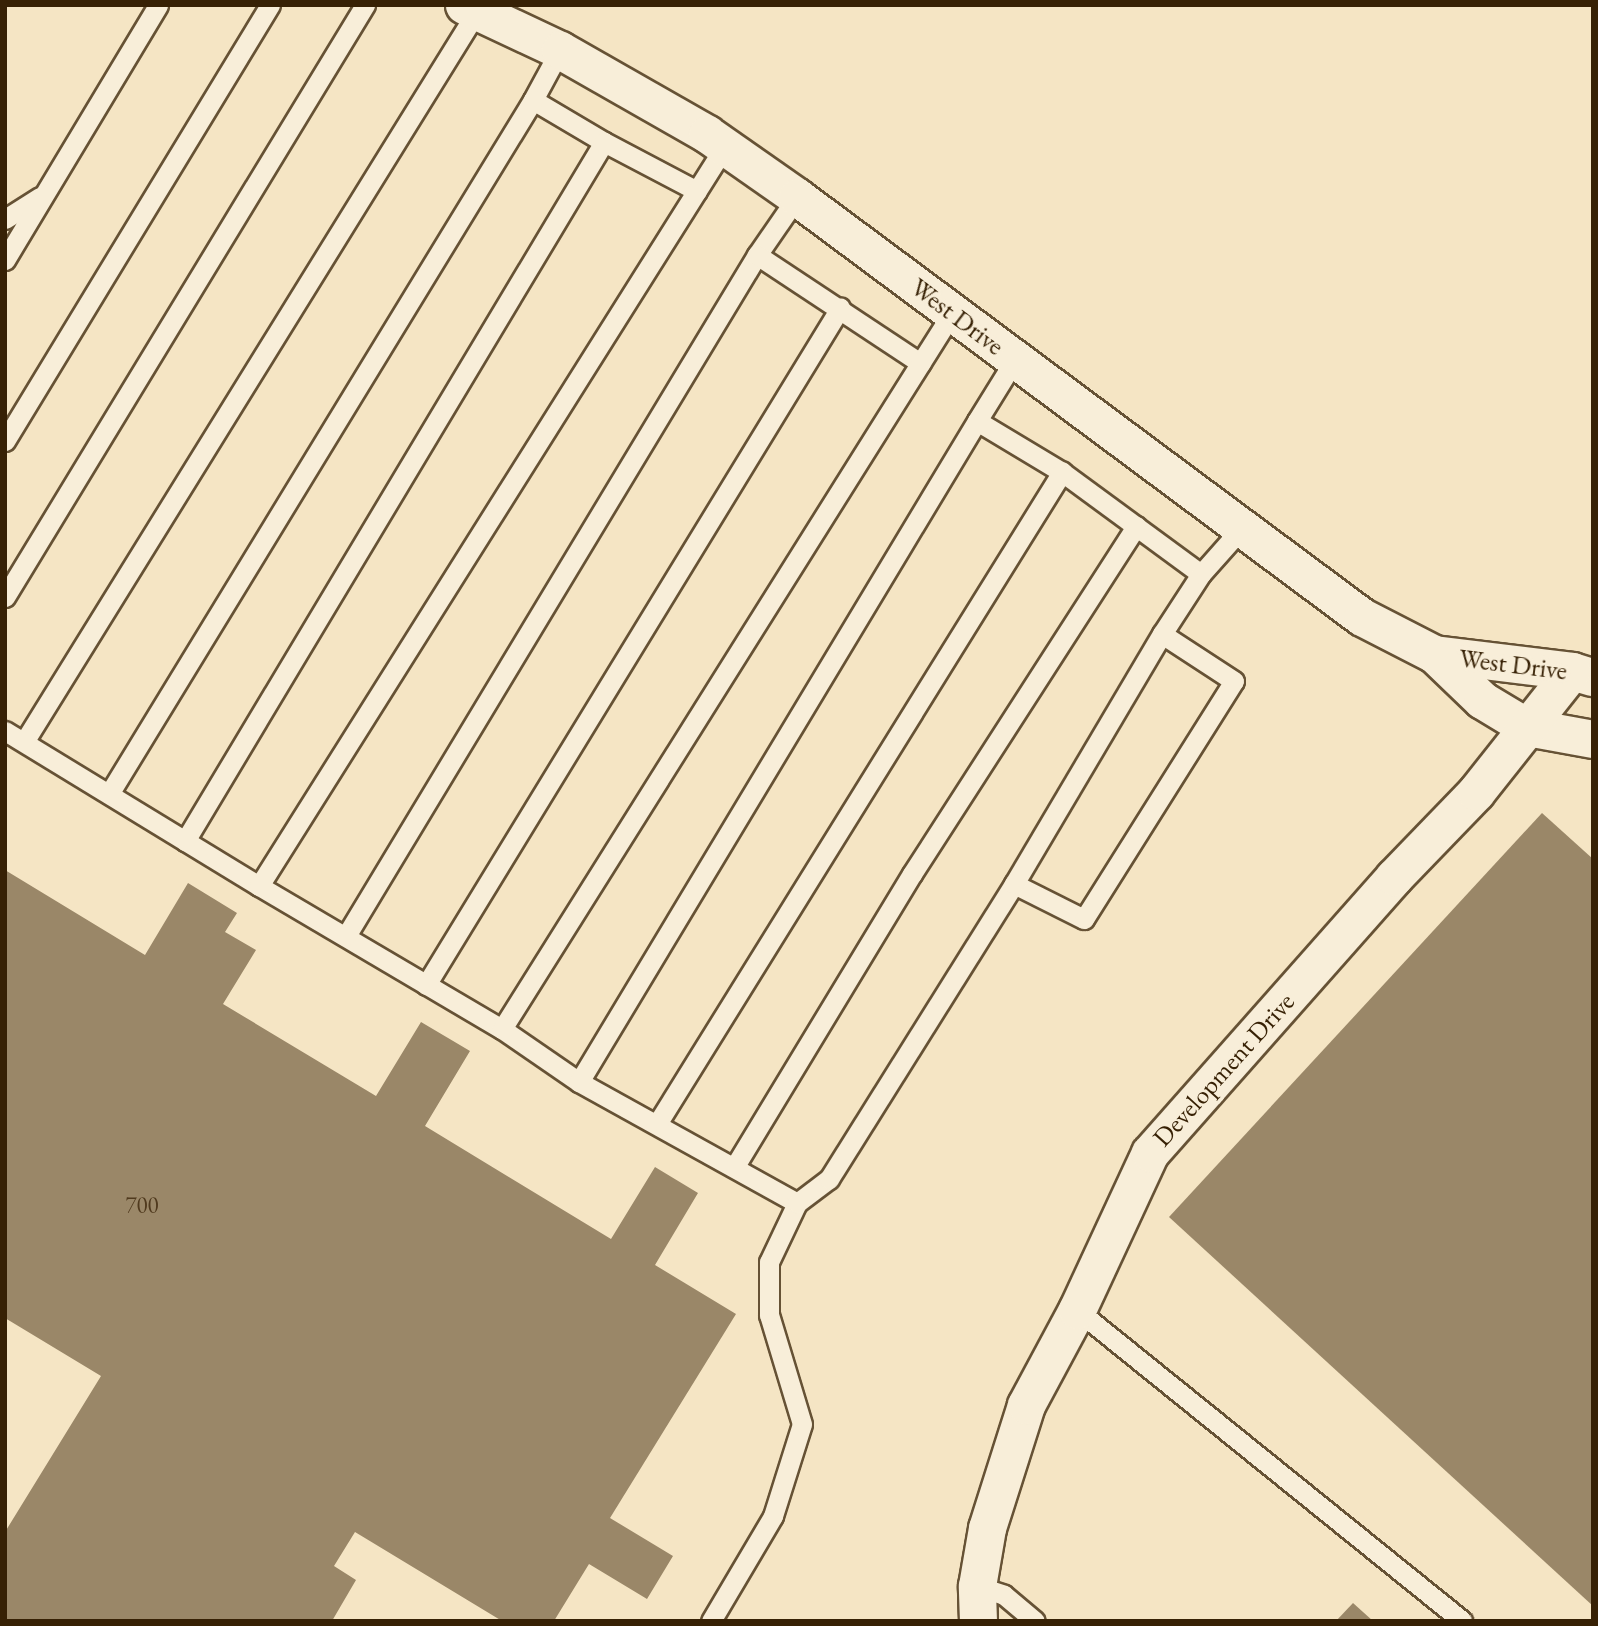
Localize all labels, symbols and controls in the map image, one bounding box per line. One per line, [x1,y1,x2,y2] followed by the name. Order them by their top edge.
[904,272,1010,362] street label: West Drive
[1457,643,1569,687] street label: West Drive
[1147,987,1301,1153] street label: Development Drive
[125,1191,159,1219] house number: 700

